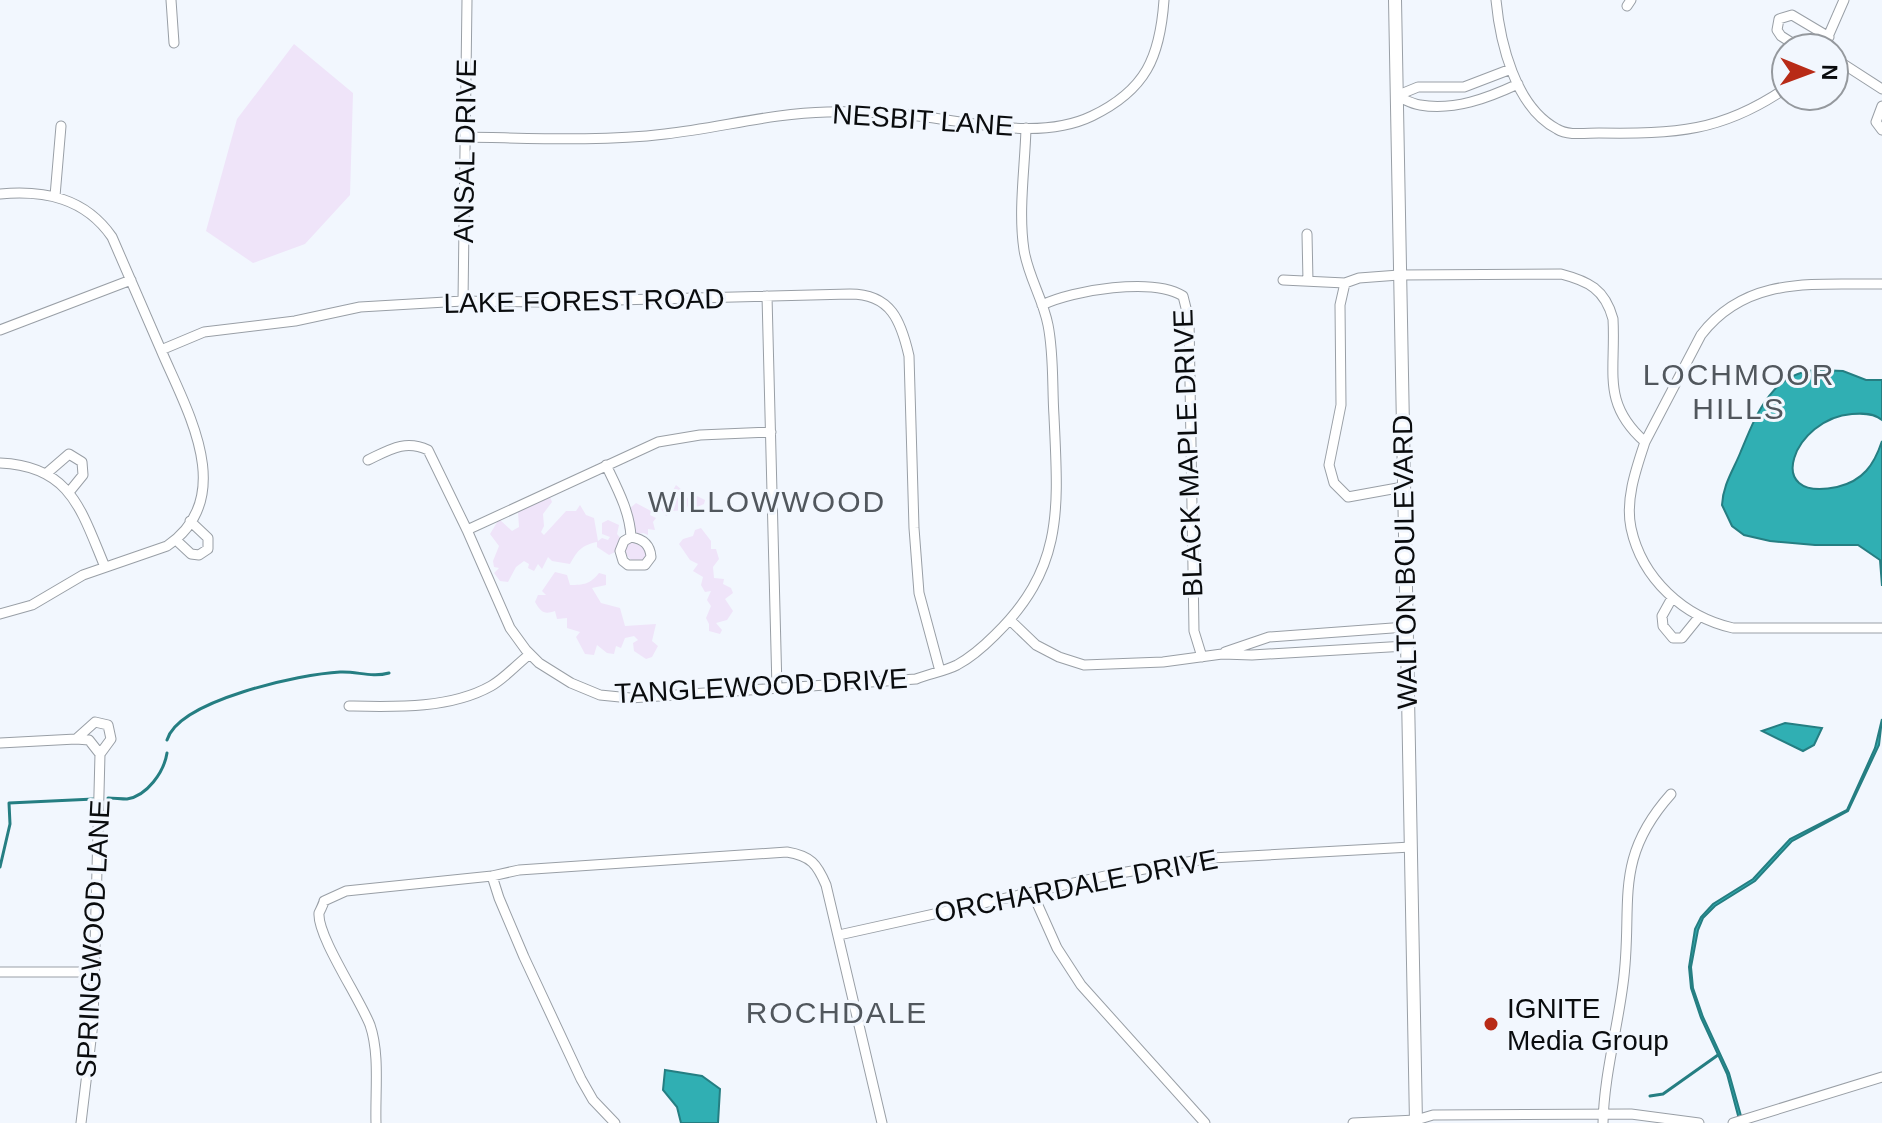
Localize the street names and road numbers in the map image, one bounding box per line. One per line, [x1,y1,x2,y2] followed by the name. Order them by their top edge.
[448,59,482,243] street label: ANSAL DRIVE
[831,98,1015,142] street label: NESBIT LANE
[443,283,725,319] street label: LAKE FOREST ROAD
[1167,309,1209,597] street label: BLACK MAPLE DRIVE
[1387,414,1423,710] street label: WALTON BOULEVARD
[614,663,908,709] street label: TANGLEWOOD DRIVE
[70,799,116,1079] street label: SPRINGWOOD LANE
[932,843,1220,929] street label: ORCHARDALE DRIVE

